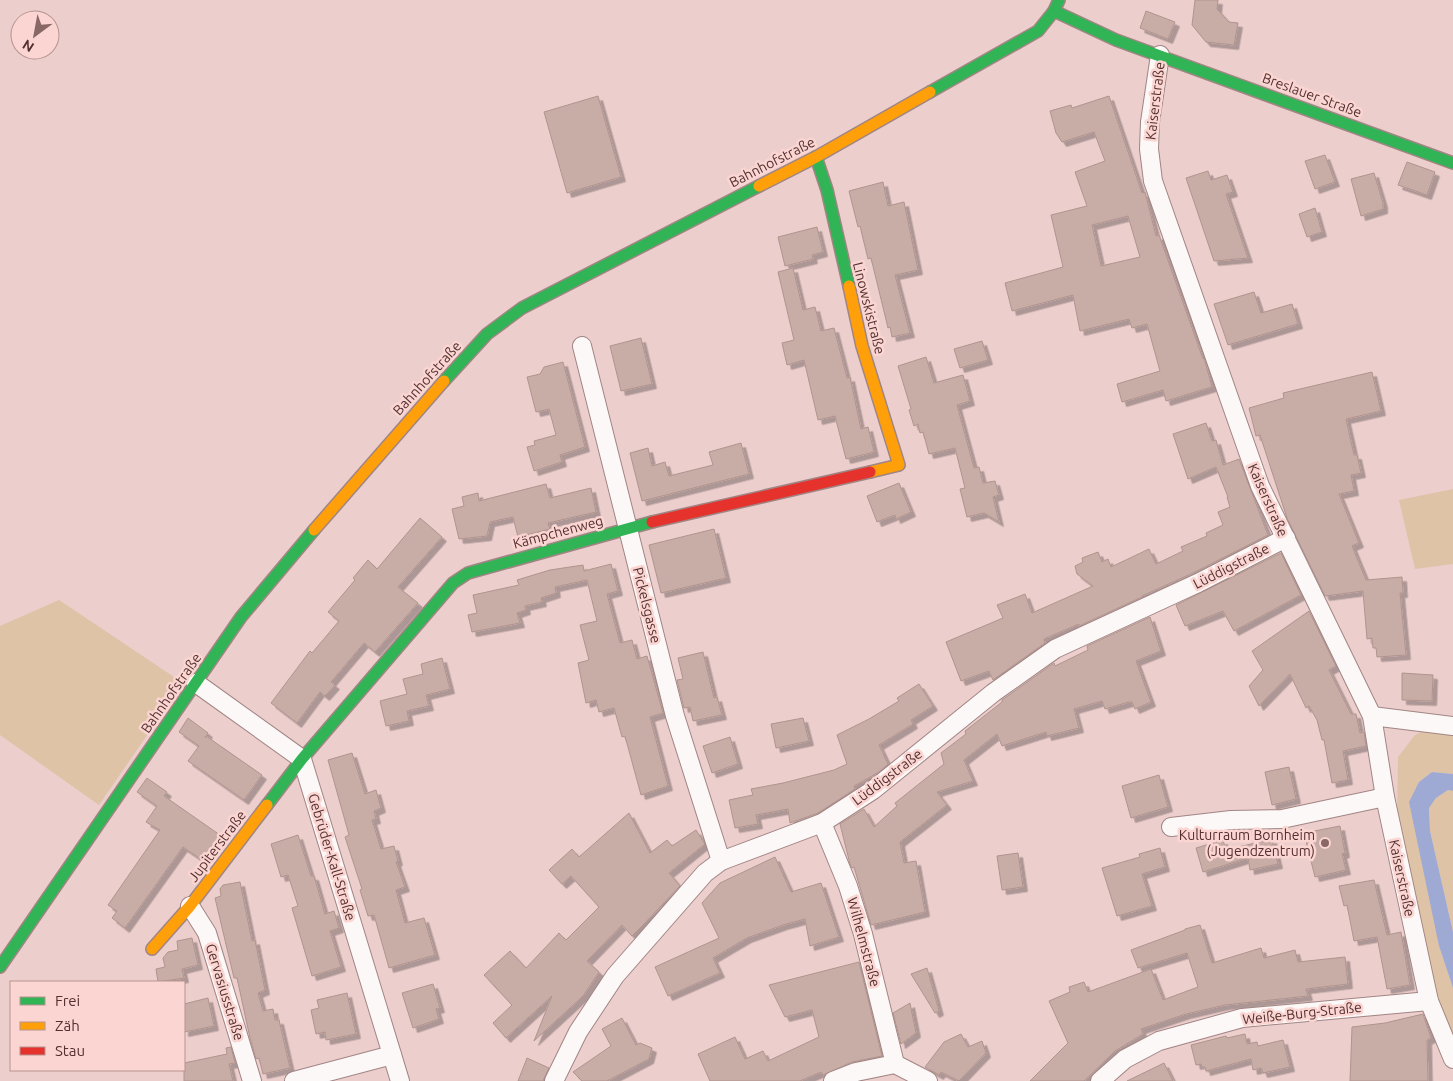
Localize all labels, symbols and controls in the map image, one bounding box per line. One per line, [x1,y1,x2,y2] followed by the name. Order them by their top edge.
[10,10,60,60] north arrow
[19,36,37,56] text: N
[1142,61,1168,141] street label: Kaiserstraße
[1260,70,1364,120] street label: Breslauer Straße
[727,134,817,190] street label: Bahnhofstraße
[850,260,888,356] street label: Linowskistraße
[390,338,464,418] street label: Bahnhofstraße
[1245,461,1291,539] street label: Kaiserstraße
[511,512,605,552] street label: Kämpchenweg
[1190,540,1272,592] street label: Lüddigstraße
[630,565,664,645] street label: Pickelsgasse
[138,650,204,736] street label: Bahnhofstraße
[849,746,925,808] street label: Lüddigstraße
[305,792,359,922] street label: Gebrüder-Kall-Straße
[185,807,249,885] street label: Jupiterstraße
[1179,827,1315,859] place label: Kulturraum Bornheim (Jugendzentrum)
[1319,837,1331,849] marker: Kulturraum Bornheim (Jugendzentrum)
[1386,838,1418,918] street label: Kaiserstraße
[844,895,884,989] street label: Wilhelmstraße
[203,942,247,1042] street label: Gervasiusstraße
[10,981,185,1071] legend
[55,992,80,1009] text: Frei
[1242,999,1362,1027] street label: Weiße-Burg-Straße
[55,1017,80,1034] text: Zäh
[55,1042,85,1059] text: Stau

